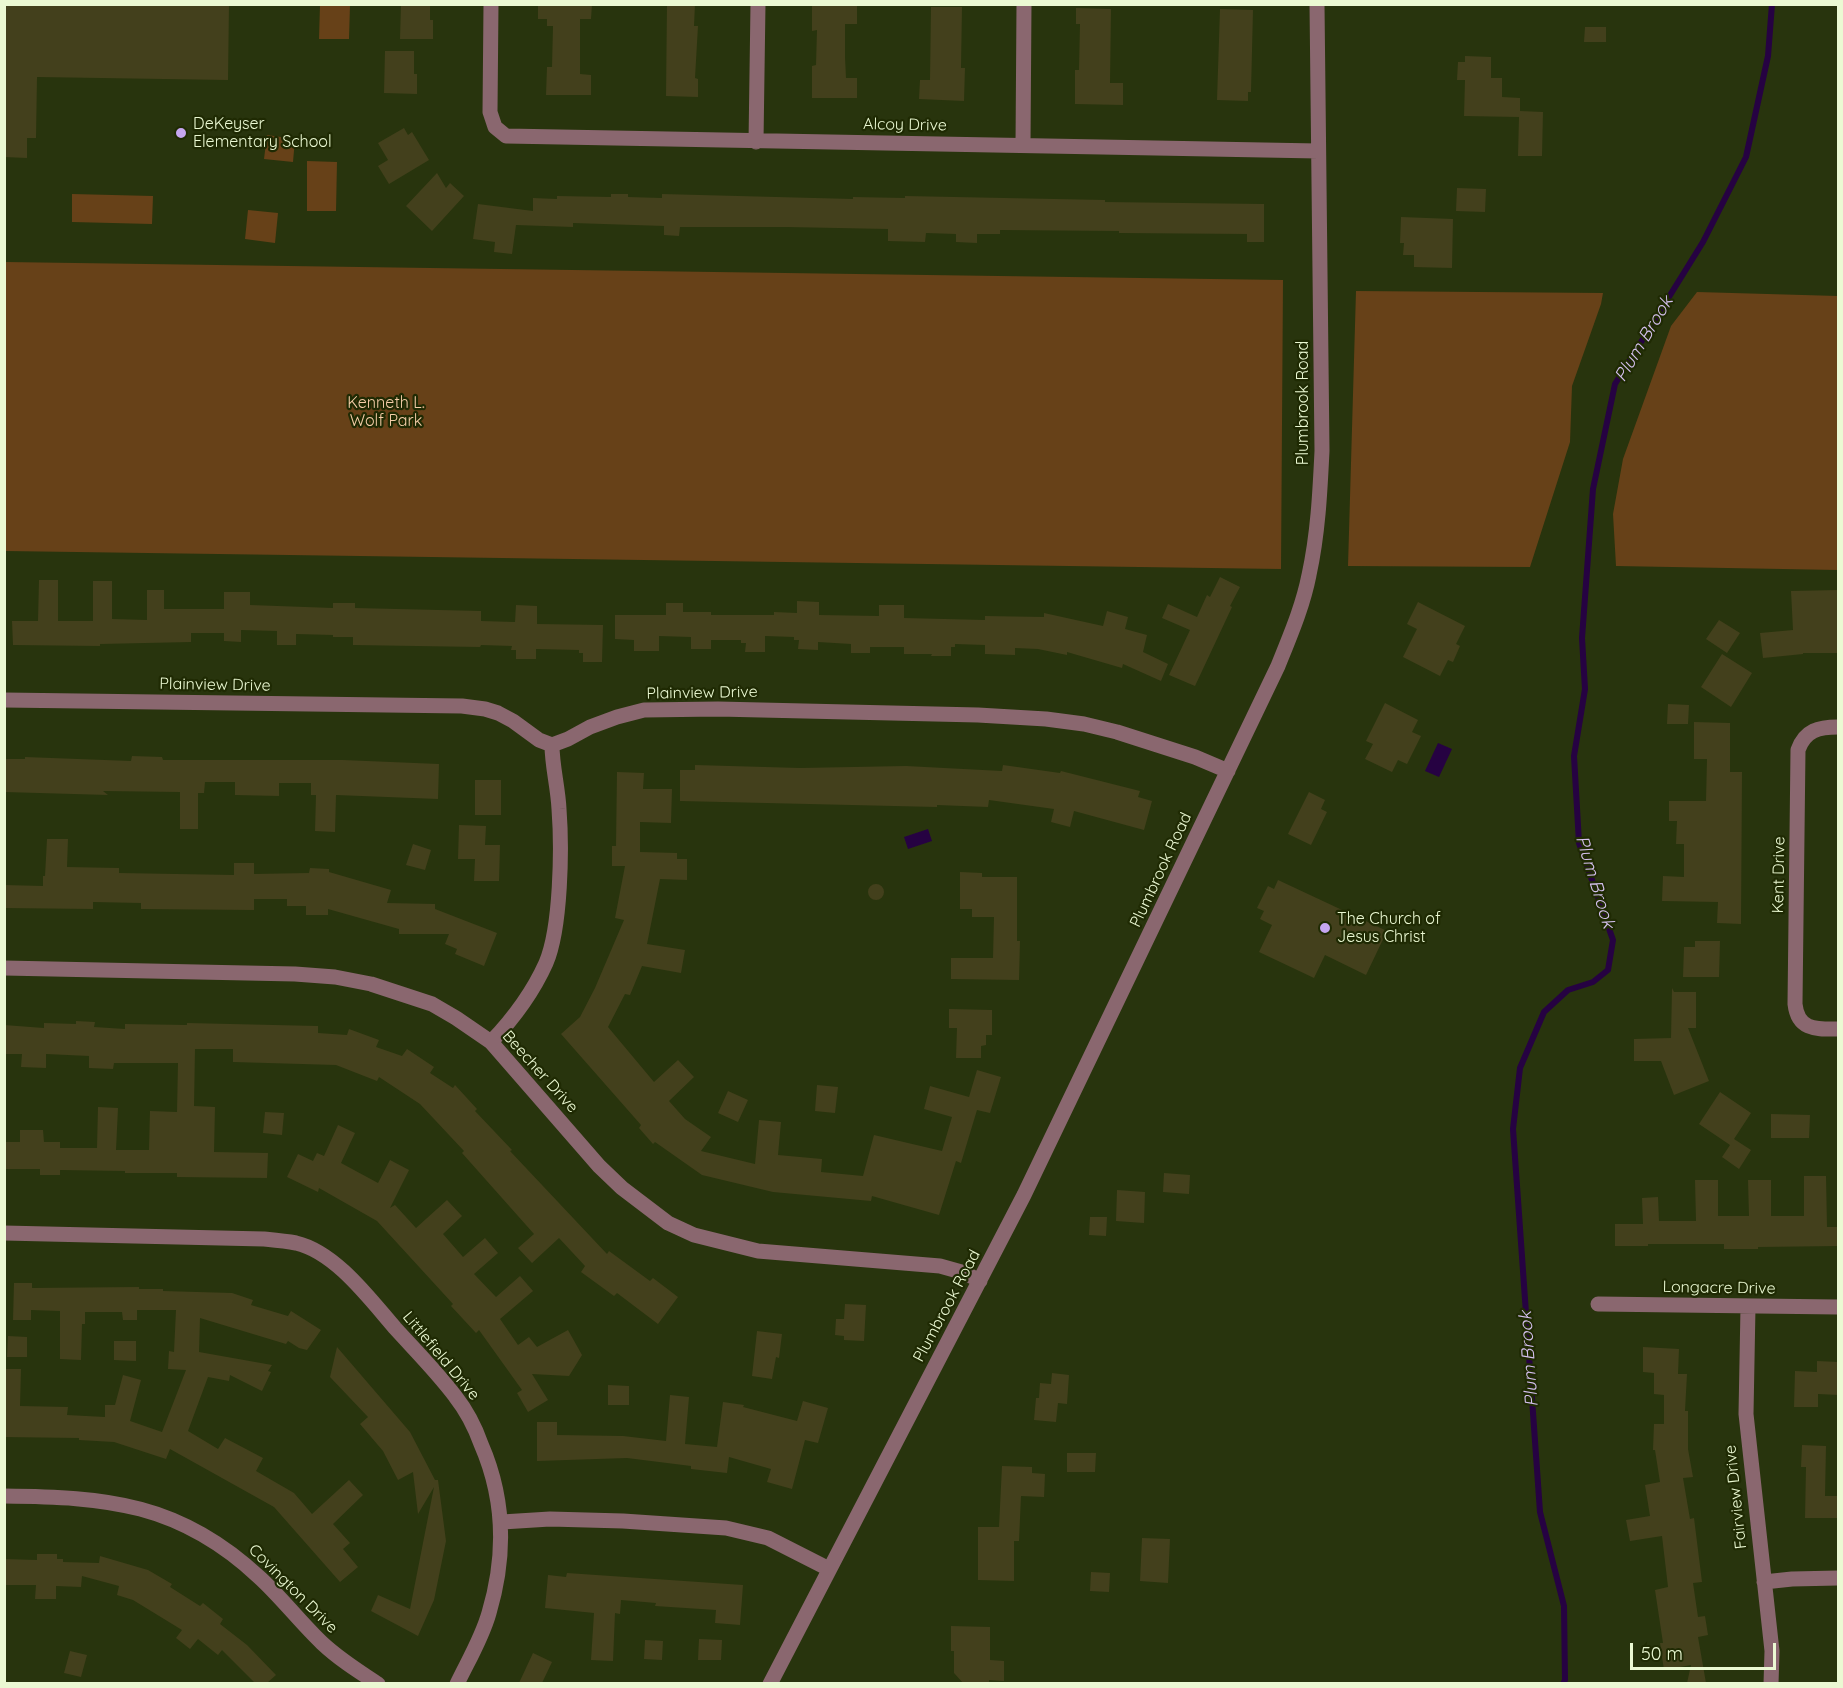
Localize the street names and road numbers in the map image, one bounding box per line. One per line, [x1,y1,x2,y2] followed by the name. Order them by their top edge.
[863,115,947,135] street label: Alcoy Drive
[1293,341,1313,465] street label: Plumbrook Road
[159,674,271,696] street label: Plainview Drive
[646,682,758,704] street label: Plainview Drive
[1126,810,1196,930] street label: Plumbrook Road
[1769,836,1789,914] street label: Kent Drive
[498,1027,582,1117] street label: Beecher Drive
[909,1247,985,1365] street label: Plumbrook Road
[1662,1277,1776,1299] street label: Longacre Drive
[398,1308,484,1404] street label: Littlefield Drive
[1721,1444,1751,1550] street label: Fairview Drive
[244,1540,342,1638] street label: Covington Drive

